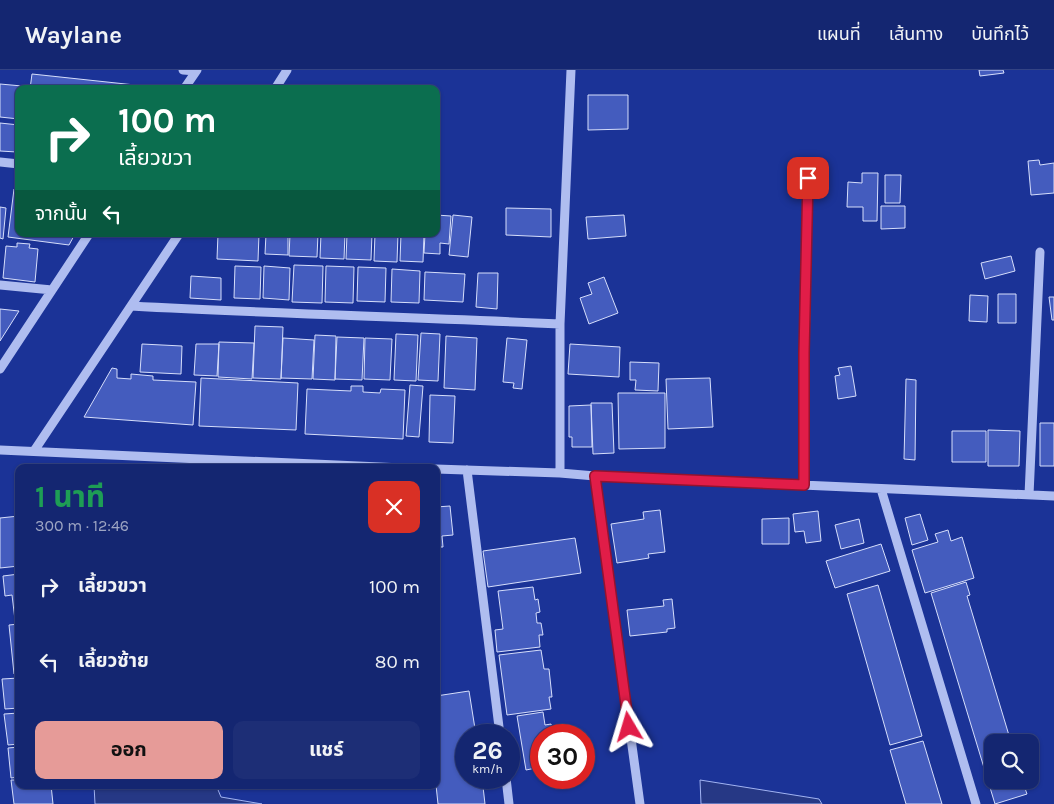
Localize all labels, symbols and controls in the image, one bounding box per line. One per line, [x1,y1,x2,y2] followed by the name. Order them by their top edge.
[25,21,122,49] text: Waylane
[817,23,861,45] text: แผนที่
[889,23,943,45] text: เส้นทาง
[971,23,1029,45] text: บันทึกไว้
[118,100,217,141] text: 100 m
[35,105,100,170] icon: right
[118,145,193,171] text: เลี้ยวขวา
[787,157,829,199] pin
[794,164,822,192] icon: arrive
[98,200,126,228] icon: left
[35,203,88,225] text: จากนั้น
[35,479,105,515] text: 1 นาที
[368,481,420,533] button: close
[35,516,129,535] text: 300 m · 12:46
[35,573,63,601] icon: right
[78,575,147,597] text: เลี้ยวขวา
[369,576,420,598] text: 100 m
[35,648,63,676] icon: left
[78,650,149,672] text: เลี้ยวซ้าย
[375,651,420,673] text: 80 m
[602,700,654,752] position arrow
[35,721,223,779] button: ออก
[233,721,420,779] button: แชร์
[530,724,595,789] speed limit sign: 30
[984,734,1039,789] map controls
[984,734,1039,789] button: search
[472,736,503,765] text: 26
[472,762,503,776] text: km/h

